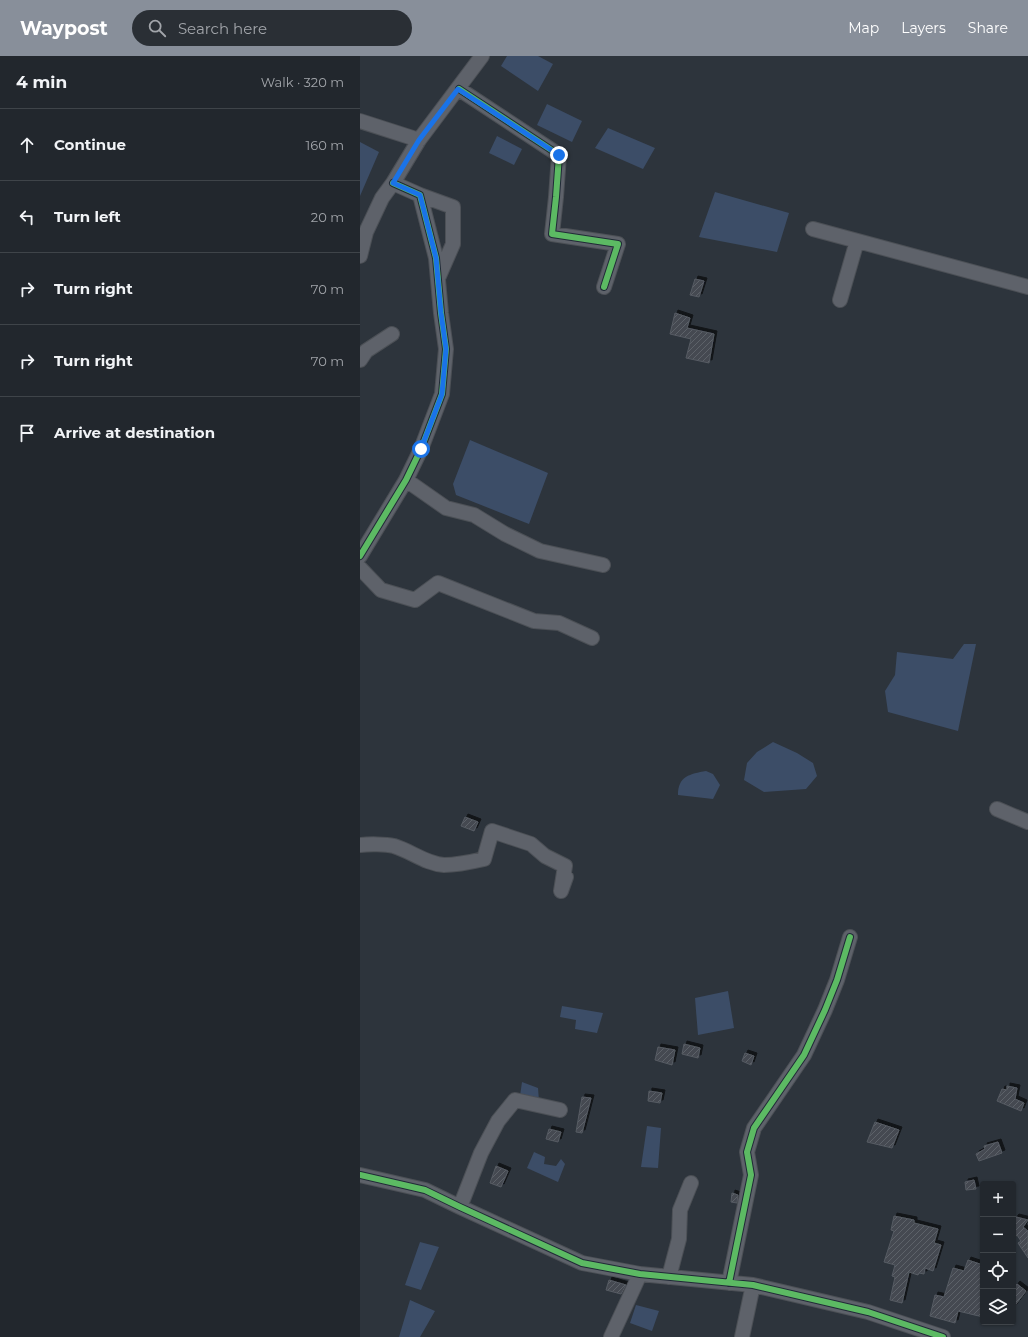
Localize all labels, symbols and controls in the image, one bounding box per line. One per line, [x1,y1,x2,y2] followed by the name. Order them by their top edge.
[132,10,412,46] search box
[20,17,108,40] text: Waypost
[146,17,168,39] icon: search
[178,19,267,38] text: Search here
[848,19,879,37] text: Map
[901,19,946,37] text: Layers
[968,19,1008,37] text: Share
[16,72,67,92] text: 4 min
[261,74,344,90] text: Walk · 320 m
[16,134,38,156] icon: ahead
[54,135,126,154] text: Continue
[306,137,344,153] text: 160 m
[550,146,568,164] route end
[16,206,38,228] icon: left
[54,207,121,226] text: Turn left
[311,209,344,225] text: 20 m
[16,278,38,300] icon: right
[54,279,133,298] text: Turn right
[311,281,344,297] text: 70 m
[16,350,38,372] icon: right
[54,351,133,370] text: Turn right
[311,353,344,369] text: 70 m
[16,422,38,444] icon: arrive
[54,423,215,442] text: Arrive at destination
[412,440,430,458] route start
[980,1181,1016,1325] map controls
[980,1181,1016,1217] button: +
[980,1217,1016,1253] button: −
[980,1253,1016,1289] button: locate
[980,1289,1016,1325] button: layers

